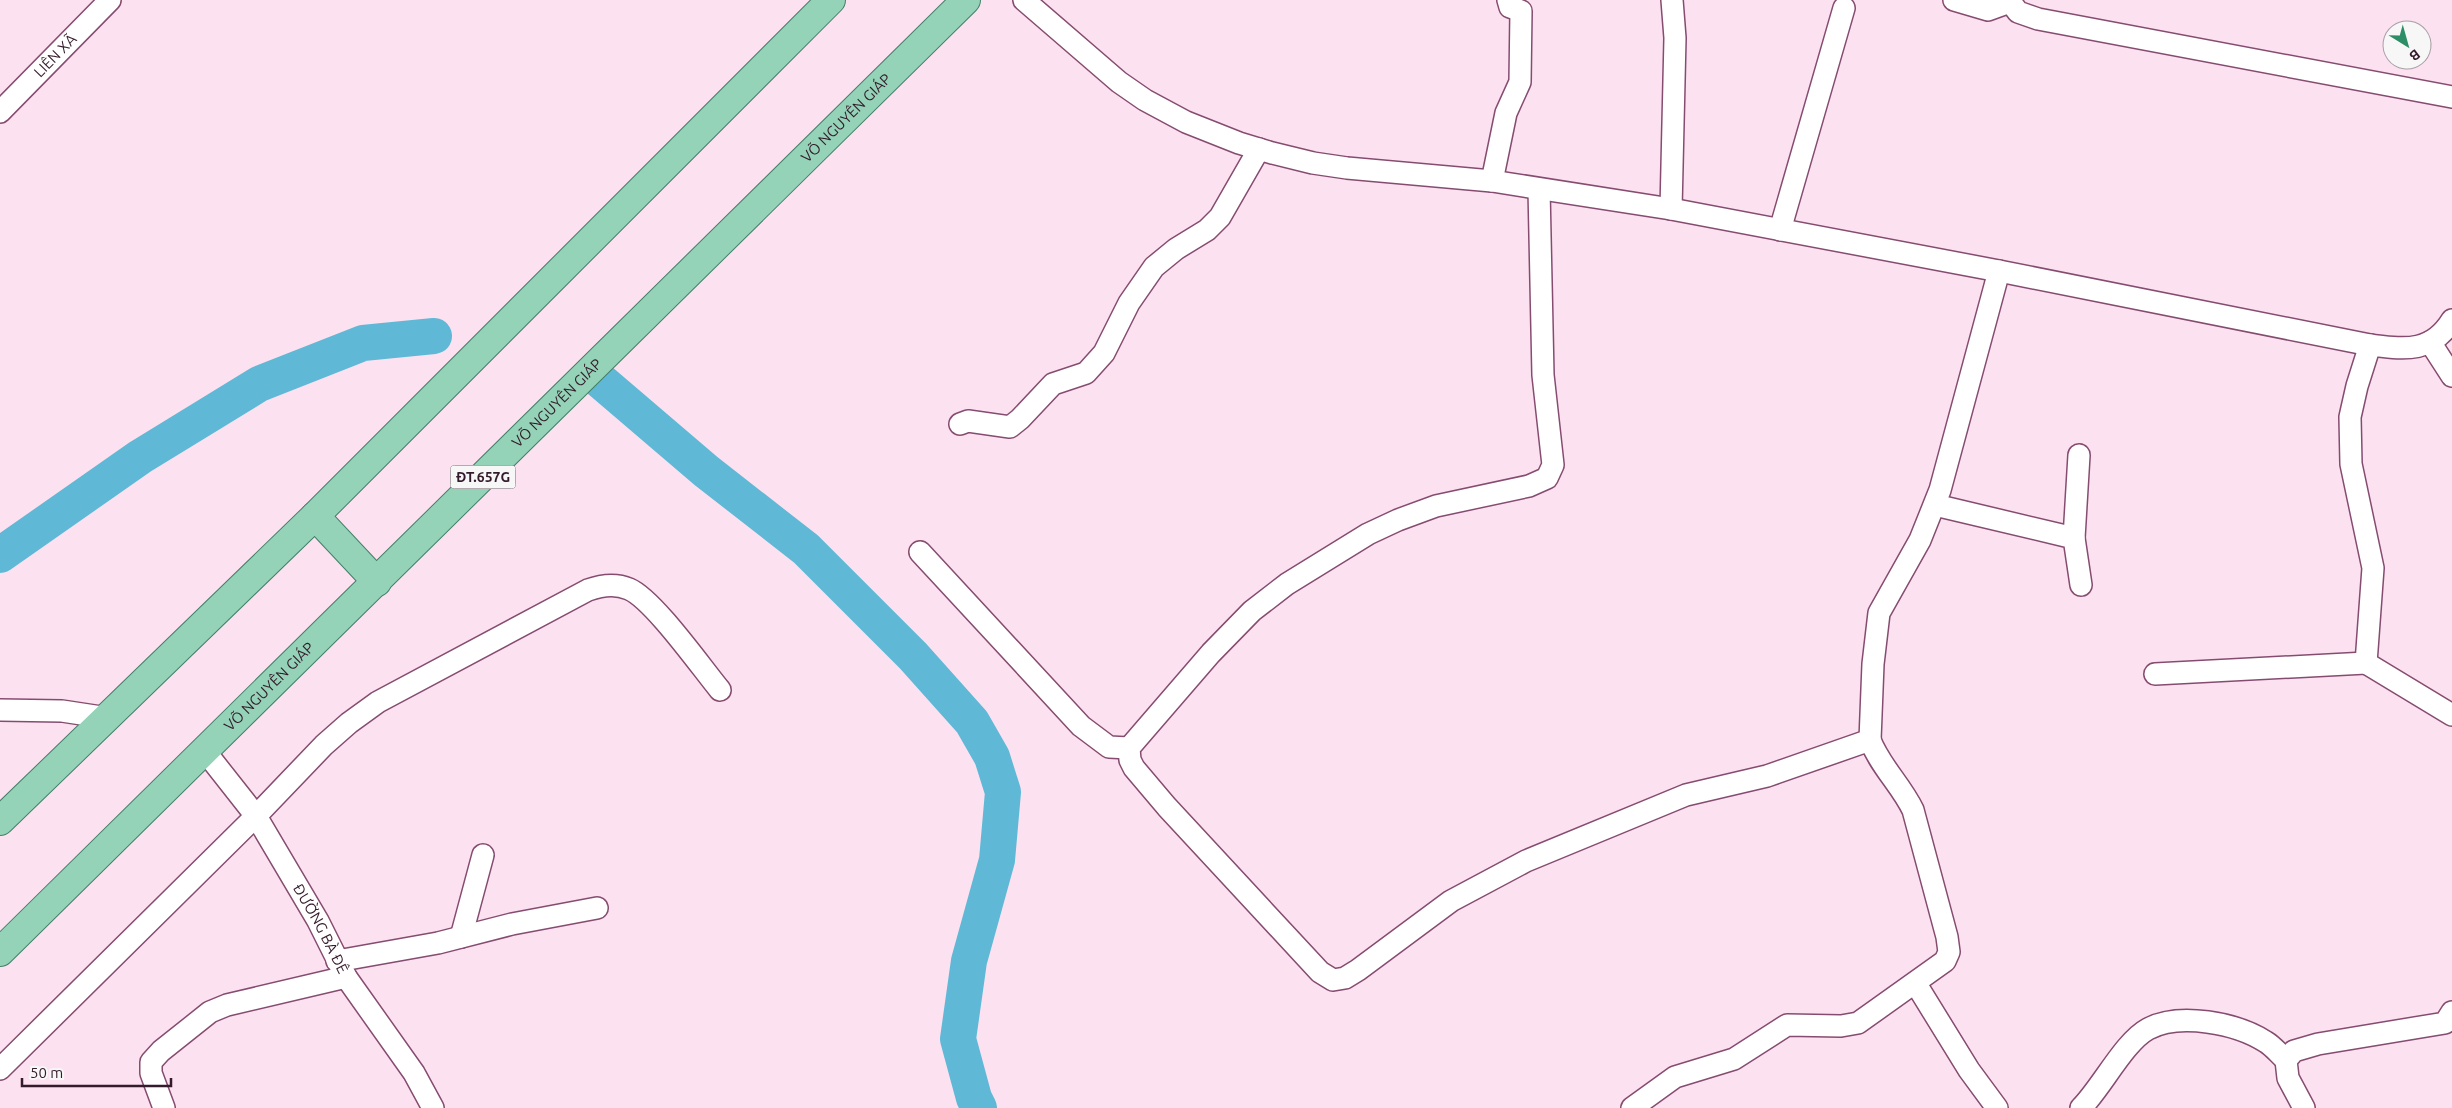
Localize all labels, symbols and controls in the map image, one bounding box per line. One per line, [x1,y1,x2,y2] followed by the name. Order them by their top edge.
[2382,20,2432,70] north arrow
[30,30,80,80] street label: LIÊN XÃ
[2406,46,2423,65] text: B
[797,70,894,166] street label: VÕ NGUYÊN GIÁP
[508,355,605,451] street label: VÕ NGUYÊN GIÁP
[450,466,516,488] road number: ĐT.657G
[220,638,317,734] street label: VÕ NGUYÊN GIÁP
[290,881,352,976] street label: ĐƯỜNG BÀ ĐÊ
[22,1056,171,1088] scale bar
[30,1064,63,1081] text: 50 m

